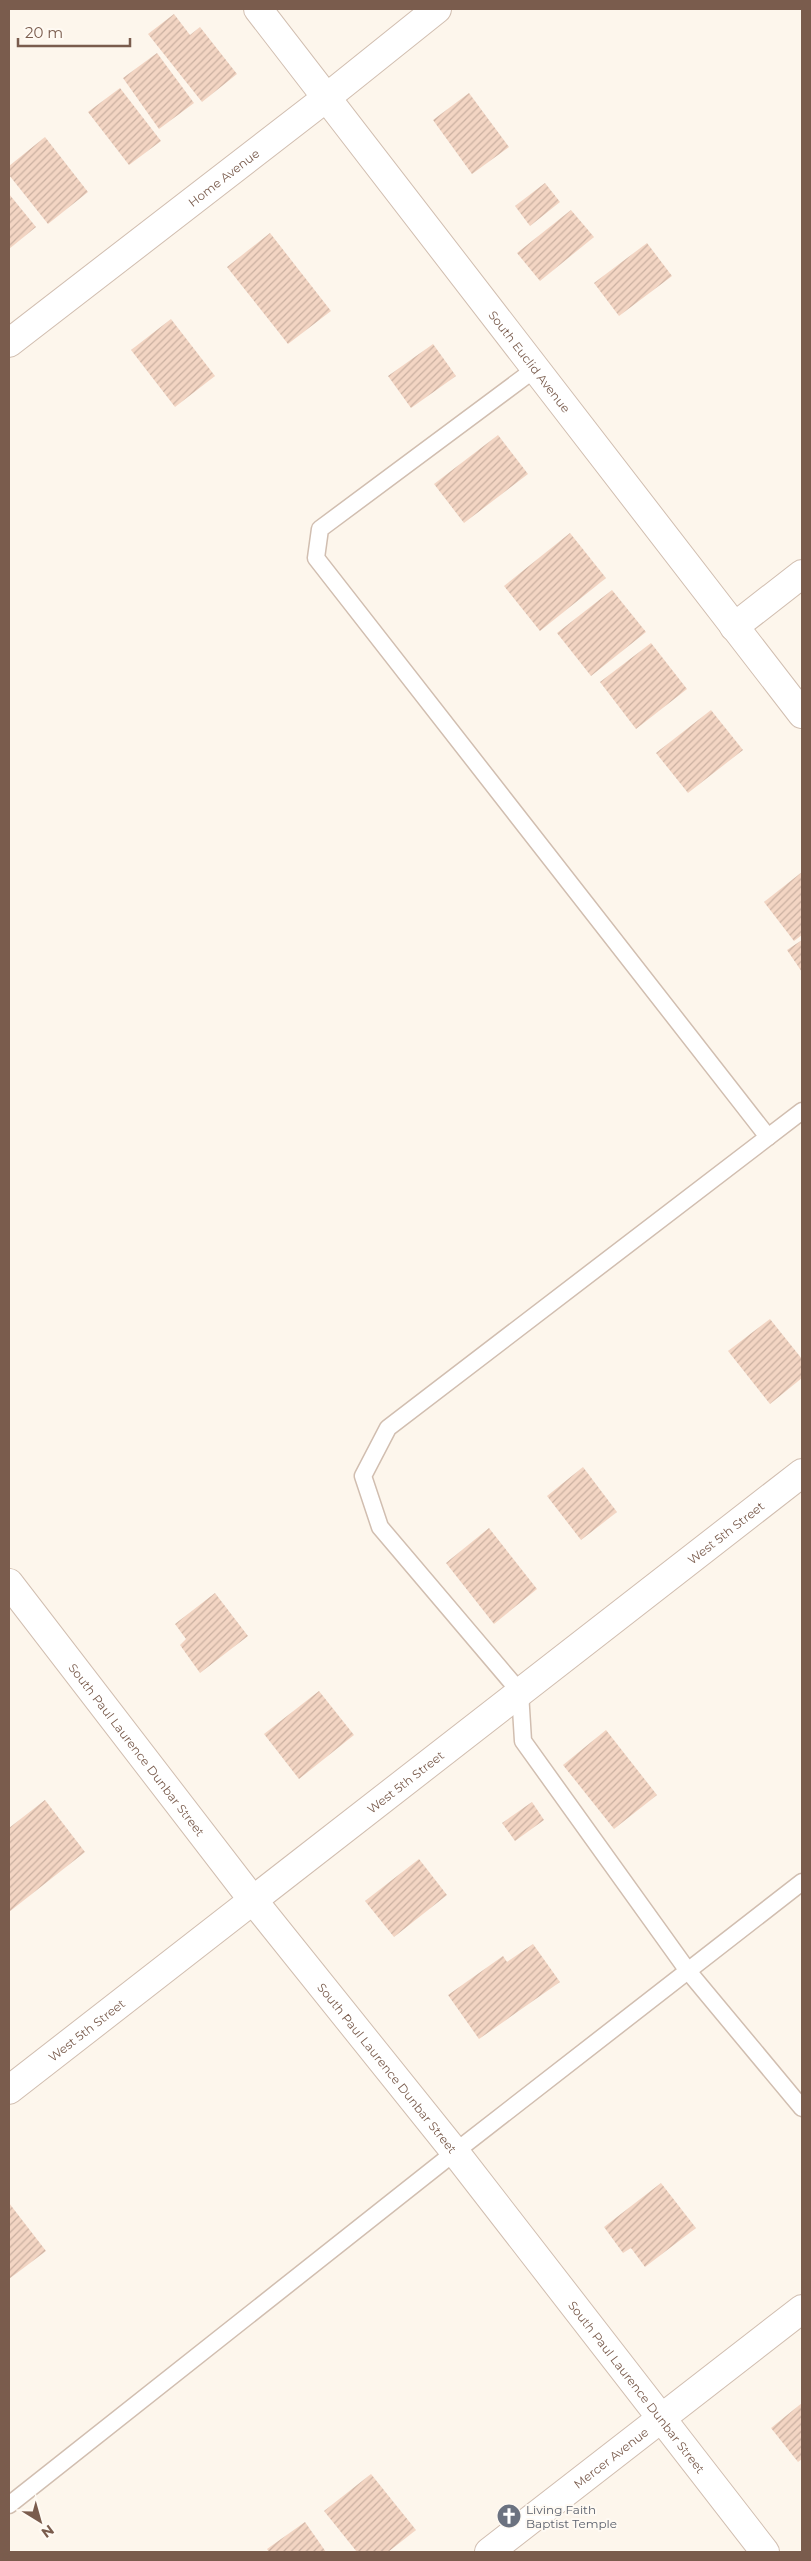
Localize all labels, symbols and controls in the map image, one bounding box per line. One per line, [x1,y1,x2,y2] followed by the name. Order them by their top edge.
[18,15,130,47] scale bar
[25,23,63,42] text: 20 m
[185,145,262,209] street label: Home Avenue
[486,307,574,415] street label: South Euclid Avenue
[684,1498,767,1567] street label: West 5th Street
[66,1660,208,1839] street label: South Paul Laurence Dunbar Street
[364,1747,447,1816] street label: West 5th Street
[315,1980,460,2156] street label: South Paul Laurence Dunbar Street
[45,1995,128,2064] street label: West 5th Street
[565,2298,709,2476] street label: South Paul Laurence Dunbar Street
[570,2424,651,2491] street label: Mercer Avenue
[15,2496,65,2546] north arrow
[526,2502,617,2531] place label: Living Faith Baptist Temple
[496,2503,522,2529] church icon: Living Faith Baptist Temple
[38,2521,58,2542] text: N

